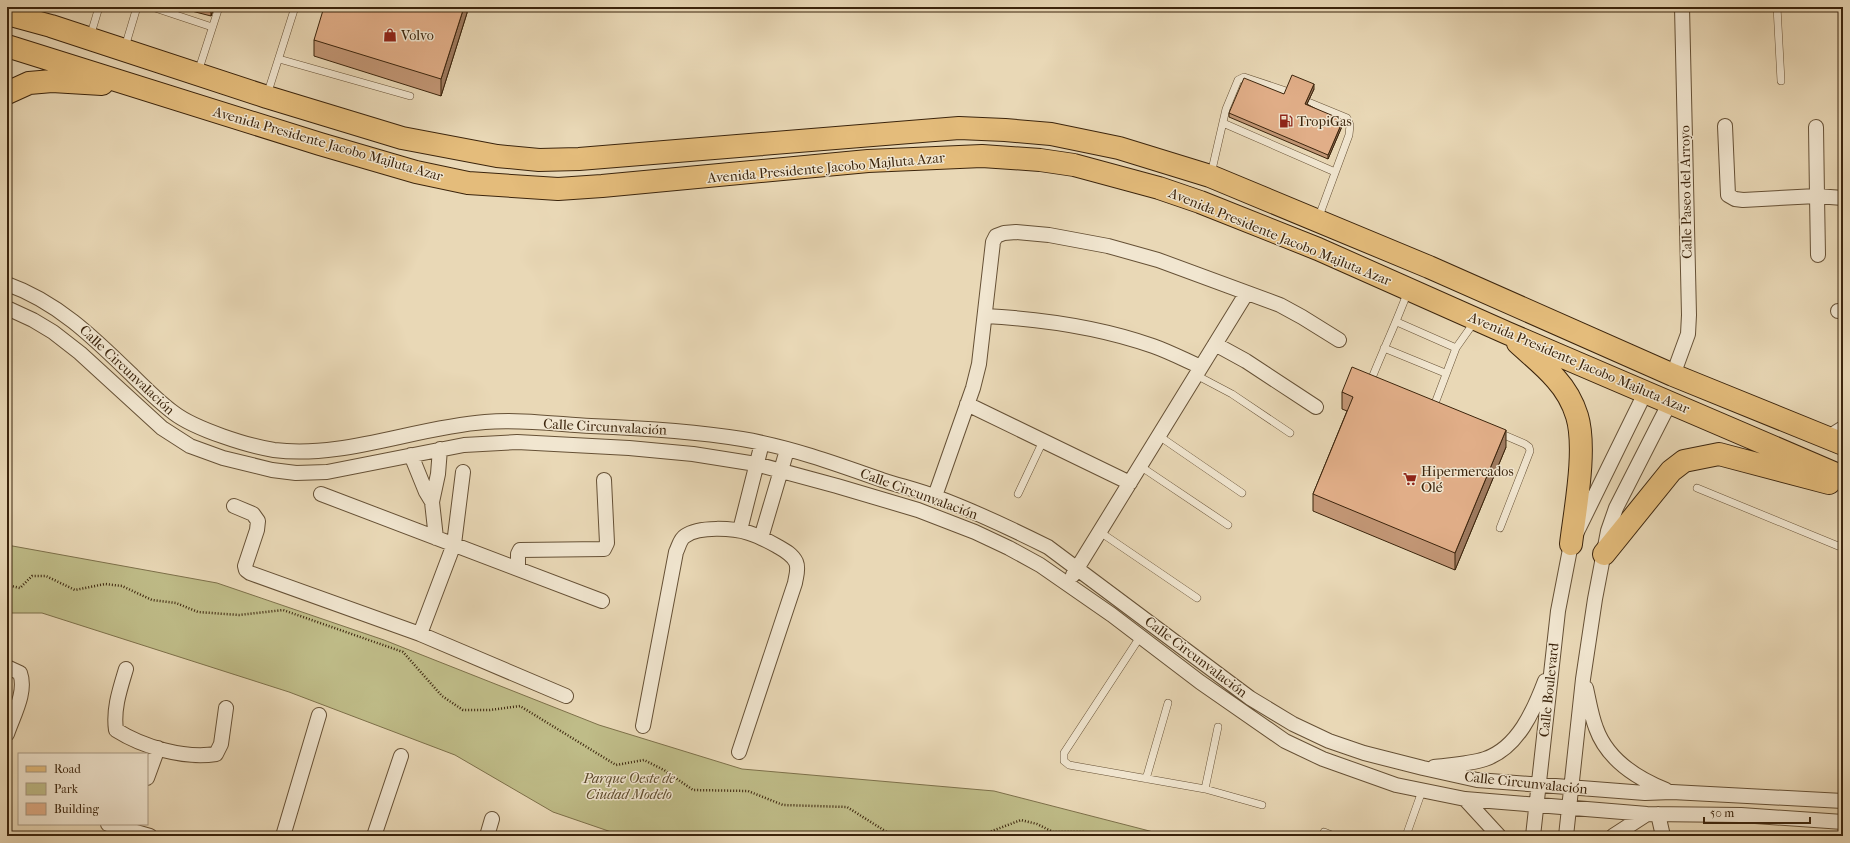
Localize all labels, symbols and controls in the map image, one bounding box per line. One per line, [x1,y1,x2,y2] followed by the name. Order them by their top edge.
[382,27,398,43] shop icon: Volvo
[400,27,434,44] place label: Volvo
[210,103,445,185] street label: Avenida Presidente Jacobo Majluta Azar
[1278,113,1294,129] fuel station icon: TropiGas
[1297,113,1352,130] place label: TropiGas
[1676,125,1696,259] street label: Calle Paseo del Arroyo
[706,149,946,187] street label: Avenida Presidente Jacobo Majluta Azar
[1165,184,1394,290] street label: Avenida Presidente Jacobo Majluta Azar
[1465,308,1692,417] street label: Avenida Presidente Jacobo Majluta Azar
[76,322,178,418] street label: Calle Circunvalación
[543,415,667,439] street label: Calle Circunvalación
[1421,463,1514,496] place label: Hipermercados Olé
[858,465,980,523] street label: Calle Circunvalación
[1402,471,1418,487] supermarket icon: Hipermercados Olé
[1141,613,1251,701] street label: Calle Circunvalación
[1536,642,1562,738] street label: Calle Boulevard
[18,753,148,825] legend
[54,762,81,776] text: Road
[1464,768,1588,798] street label: Calle Circunvalación
[582,770,675,803] park label: Parque Oeste de Ciudad Modelo
[54,782,79,796] text: Park
[1704,799,1810,825] scale bar
[54,802,99,816] text: Building
[1710,806,1734,820] text: 50 m

